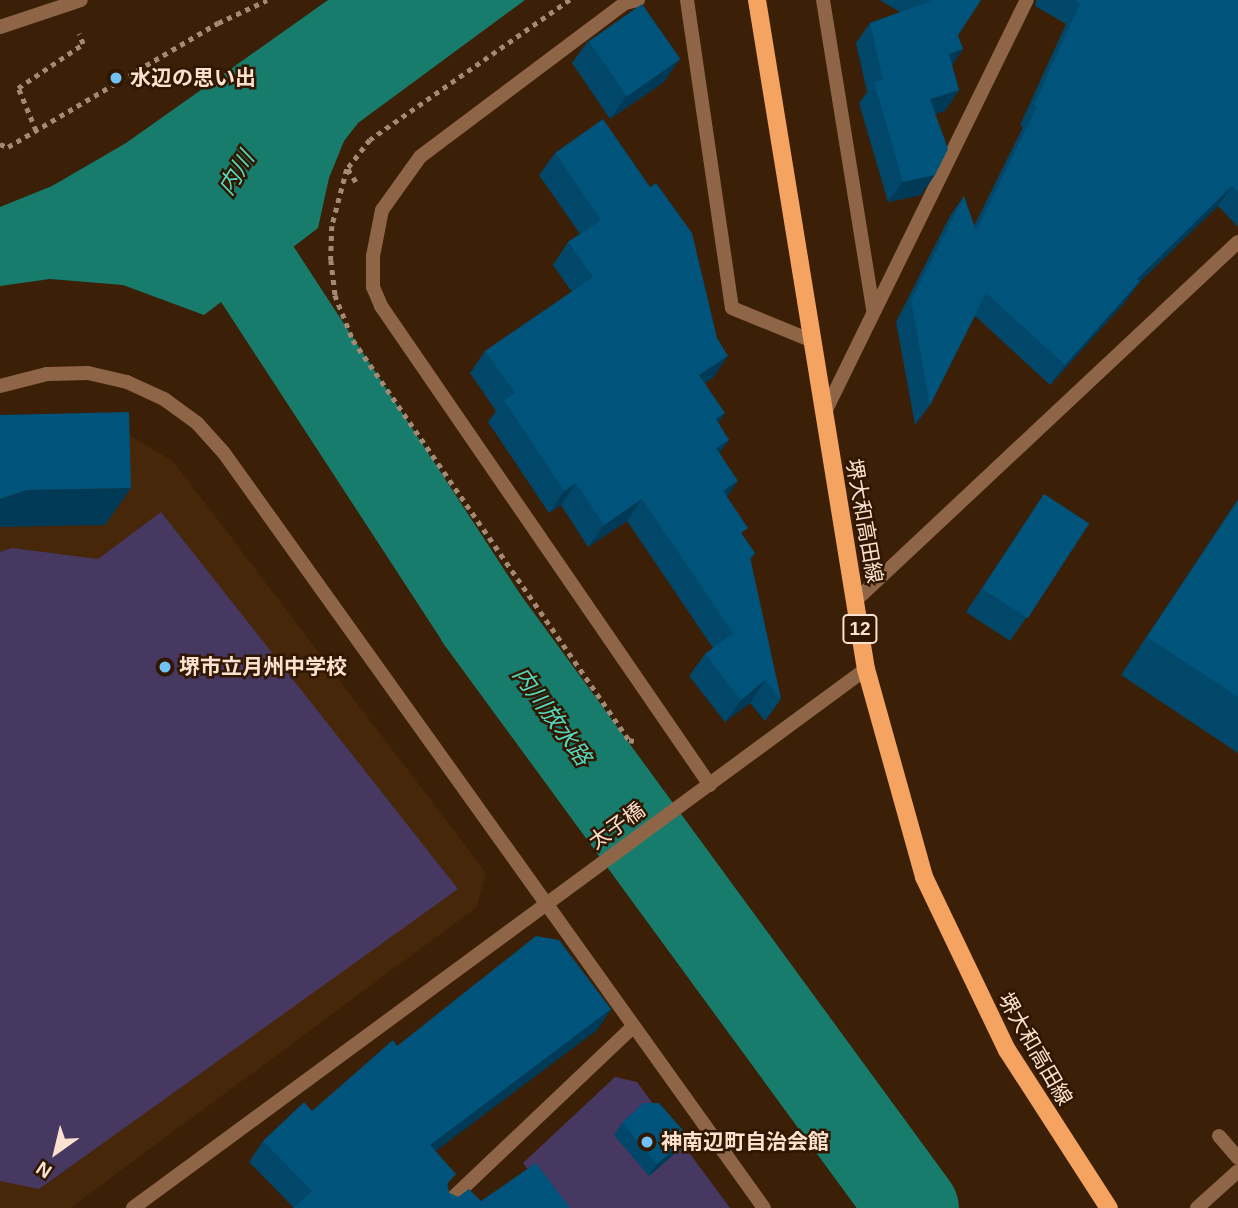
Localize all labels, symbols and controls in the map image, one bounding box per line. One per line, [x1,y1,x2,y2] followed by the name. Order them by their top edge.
[130,65,256,91] place label: 水辺の思い出
[108,70,124,86] marker: 水辺の思い出
[212,146,260,200] water label: 内川
[841,457,887,585] street label: 堺大和高田線
[841,614,879,644] road number: 12
[179,654,347,680] place label: 堺市立月州中学校
[157,659,173,675] marker: 堺市立月州中学校
[507,661,597,771] water label: 内川放水路
[584,797,650,855] street label: 太子橋
[993,988,1077,1110] street label: 堺大和高田線
[21,1117,91,1187] north arrow
[661,1129,829,1155] place label: 神南辺町自治会館
[639,1134,655,1150] marker: 神南辺町自治会館
[32,1157,56,1182] text: N

